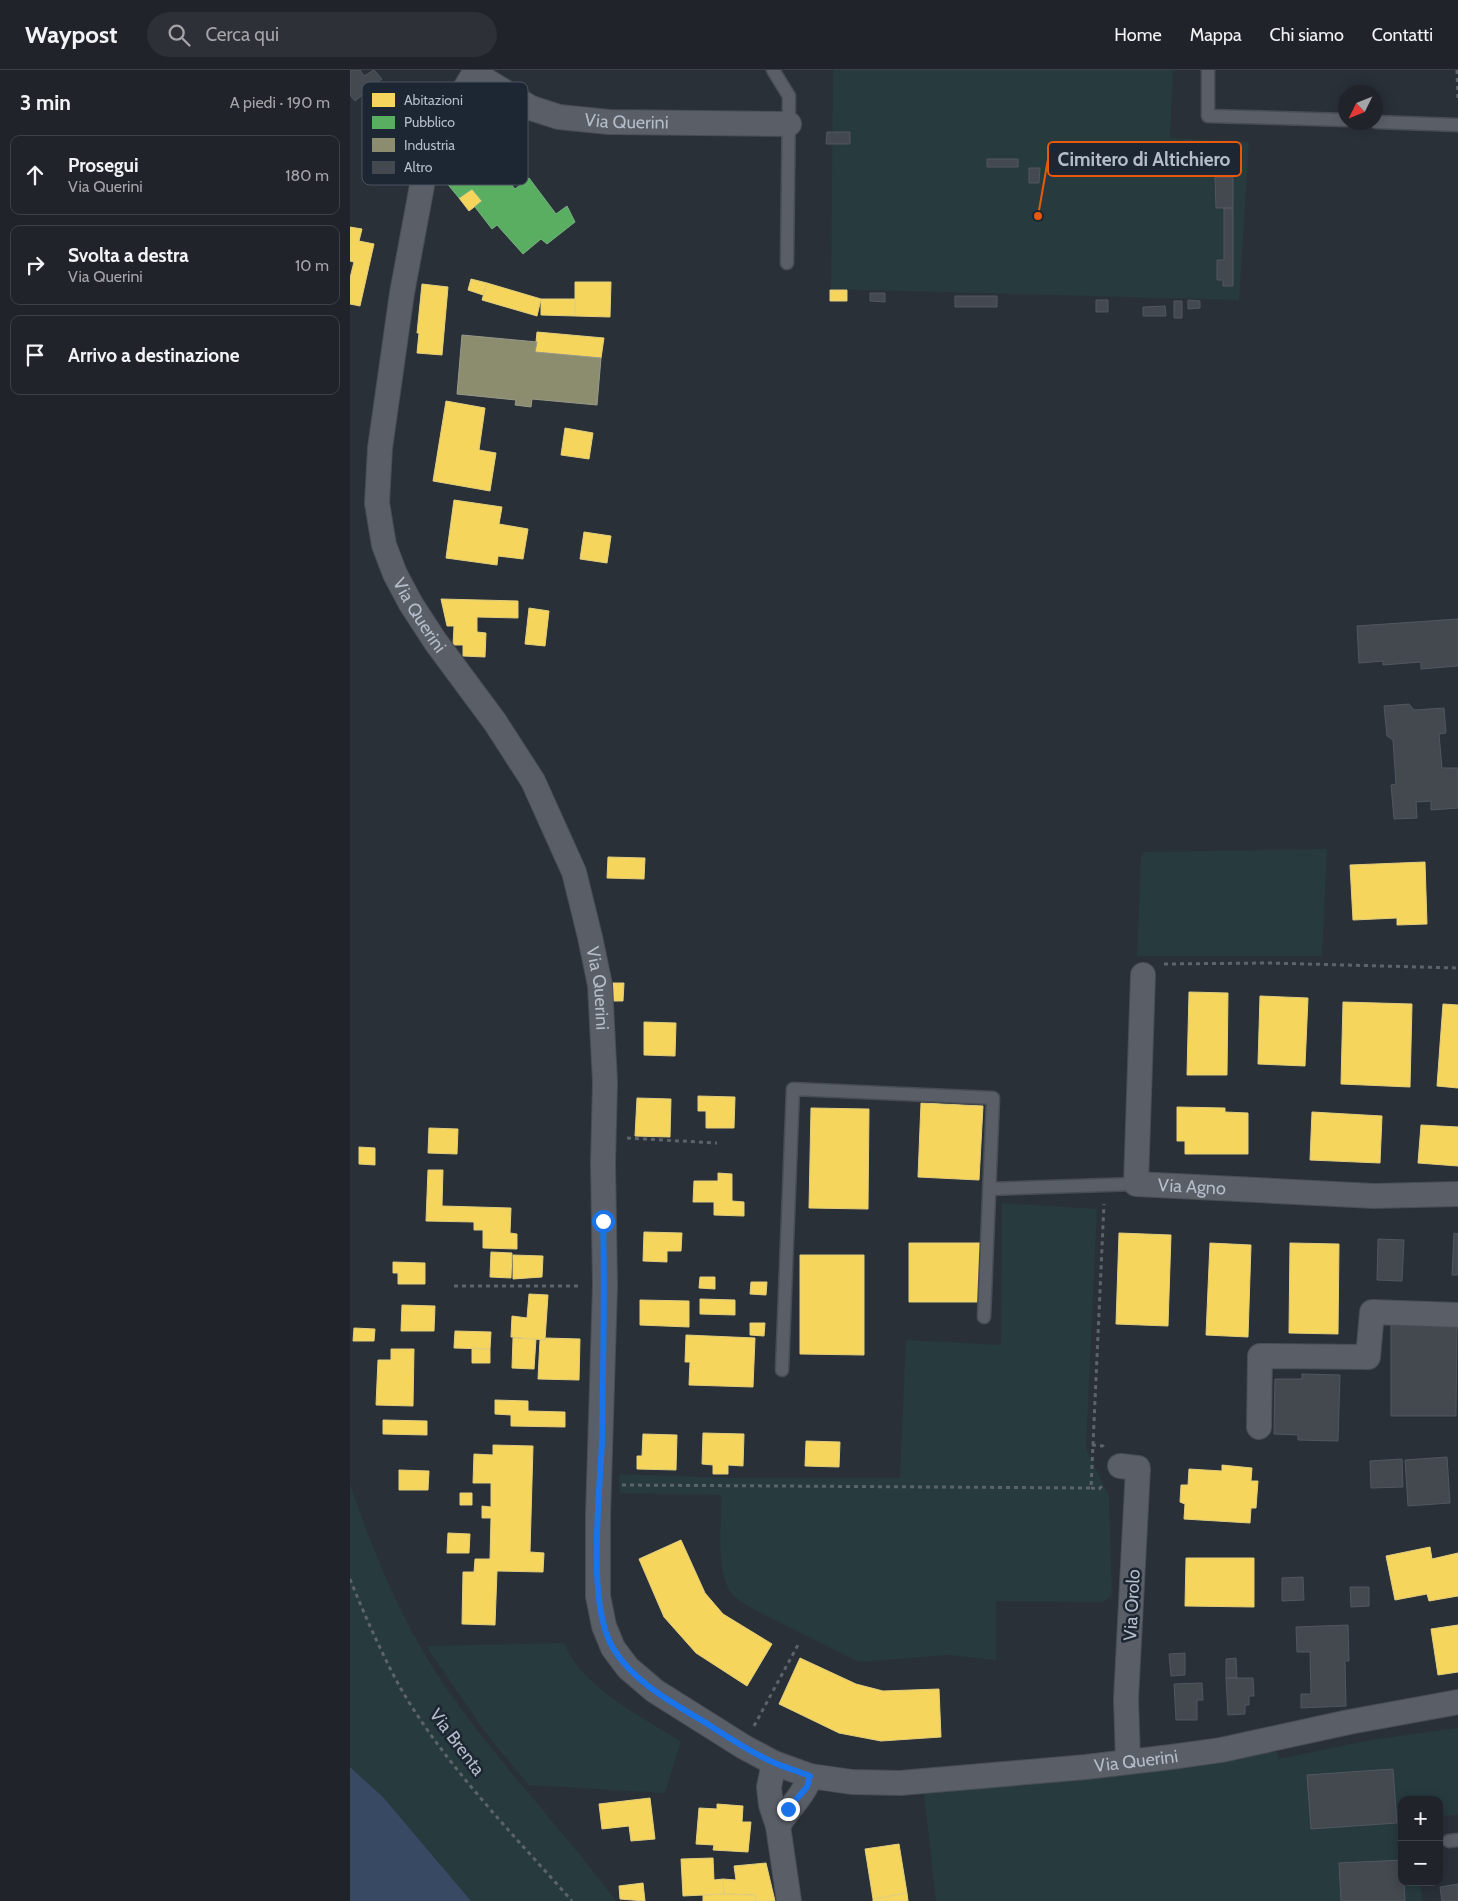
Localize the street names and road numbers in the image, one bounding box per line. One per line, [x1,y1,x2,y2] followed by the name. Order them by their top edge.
[583,109,669,134] street label: Via Querini
[388,574,451,657] street label: Via Querini
[581,945,613,1031] street label: Via Querini
[1157,1174,1227,1200] street label: Via Agno
[1119,1569,1145,1641] street label: Via Orolo
[425,1704,490,1780] street label: Via Brenta
[1093,1745,1179,1777] street label: Via Querini

